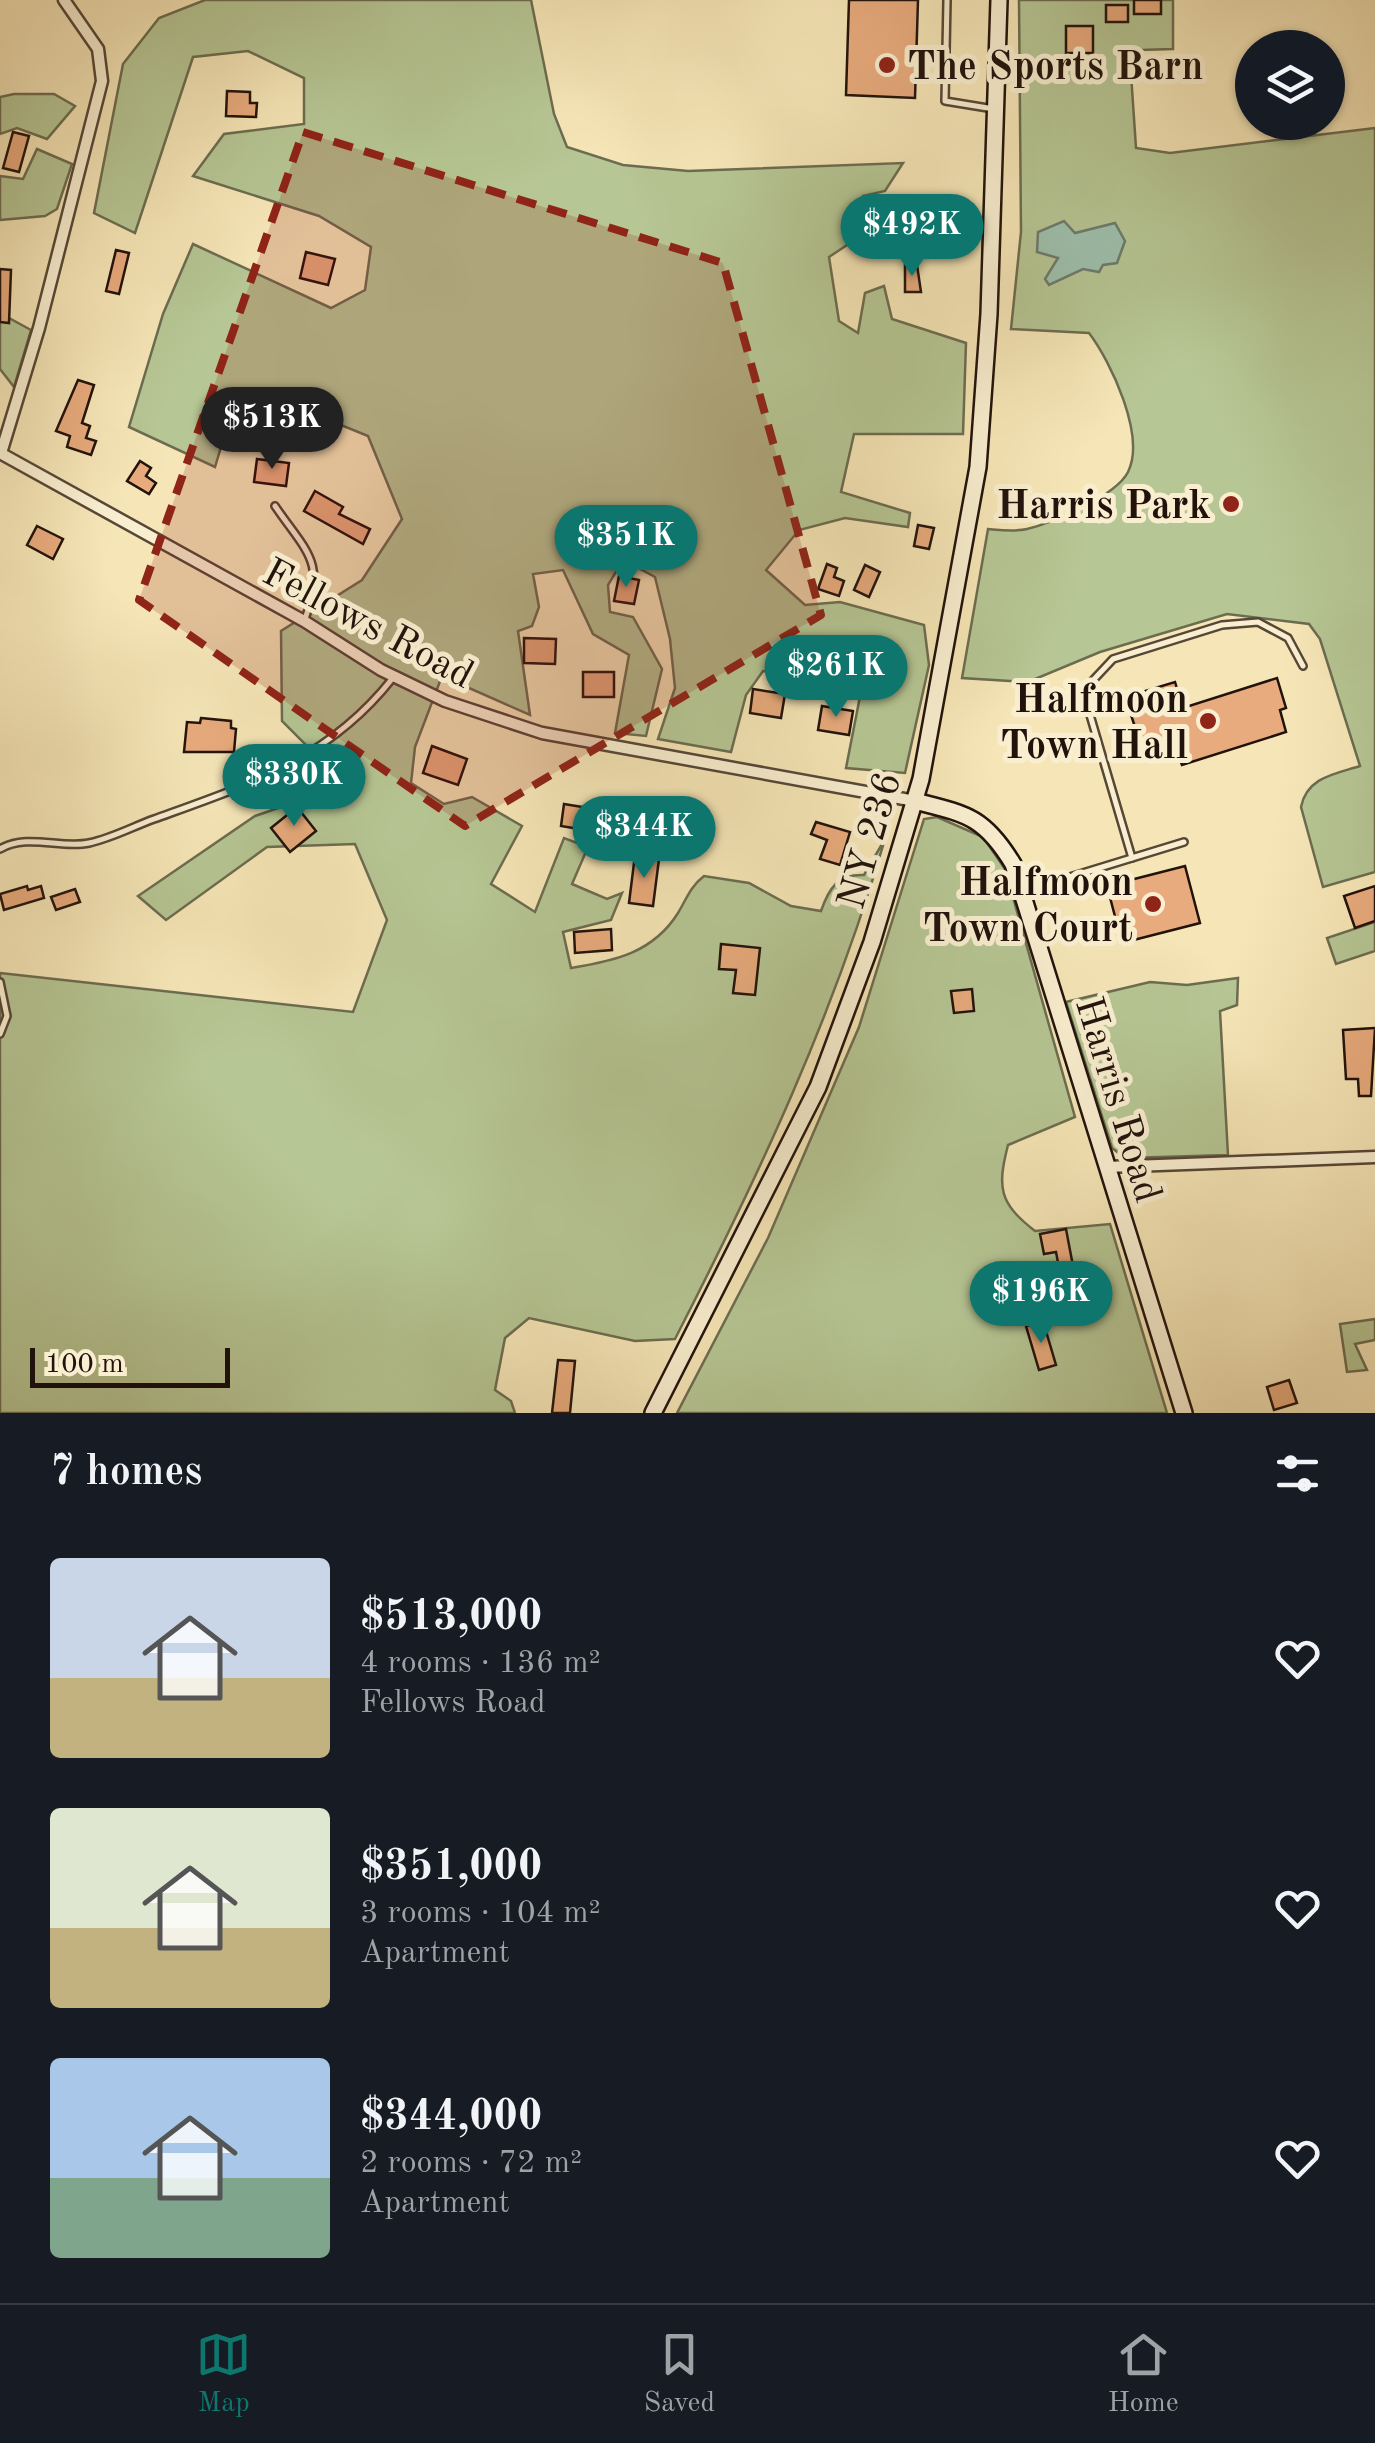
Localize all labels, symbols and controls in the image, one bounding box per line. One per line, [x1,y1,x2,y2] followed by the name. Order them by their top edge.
[1235,30,1345,140] map controls
[1235,30,1345,140] button: layers
[907,49,1203,89] place label: The Sports Barn
[876,54,898,76] marker: The Sports Barn
[842,194,982,279] pin: $492K
[863,210,961,242] text: $492K
[202,387,342,472] pin: $513K
[223,403,321,435] text: $513K
[996,488,1211,528] place label: Harris Park
[1220,493,1242,515] marker: Harris Park
[556,505,696,590] pin: $351K
[577,521,675,553] text: $351K
[255,553,479,698] street label: Fellows Road
[766,635,906,720] pin: $261K
[787,651,885,683] text: $261K
[1000,682,1188,768] place label: Halfmoon Town Hall
[1197,710,1219,732] marker: Halfmoon Town Hall
[224,744,364,829] pin: $330K
[245,760,343,792] text: $330K
[833,768,910,914] street label: NY 236
[574,796,714,881] pin: $344K
[595,812,693,844] text: $344K
[922,865,1133,951] place label: Halfmoon Town Court
[1142,893,1164,915] marker: Halfmoon Town Court
[1066,993,1166,1208] street label: Harris Road
[971,1261,1111,1346] pin: $196K
[992,1277,1090,1309] text: $196K
[30,1343,230,1388] scale bar
[45,1351,124,1379] text: 100 m
[1270,1446,1325,1501] icon: filters
[50,1452,202,1494] text: 7 homes
[360,1597,542,1639] text: $513,000
[130,1598,250,1718] icon: home
[1270,1631,1325,1686] icon: heart
[360,1648,601,1680] text: 4 rooms · 136 m²
[360,1688,546,1720] text: Fellows Road
[360,1847,542,1889] text: $351,000
[130,1848,250,1968] icon: home
[1270,1881,1325,1936] icon: heart
[360,1898,601,1930] text: 3 rooms · 104 m²
[360,1938,510,1970] text: Apartment
[360,2097,542,2139] text: $344,000
[130,2098,250,2218] icon: home
[1270,2131,1325,2186] icon: heart
[360,2148,582,2180] text: 2 rooms · 72 m²
[360,2188,510,2220] text: Apartment
[196,2327,251,2422] tab: Map
[644,2327,715,2422] tab: Saved
[1108,2327,1179,2422] tab: Home

